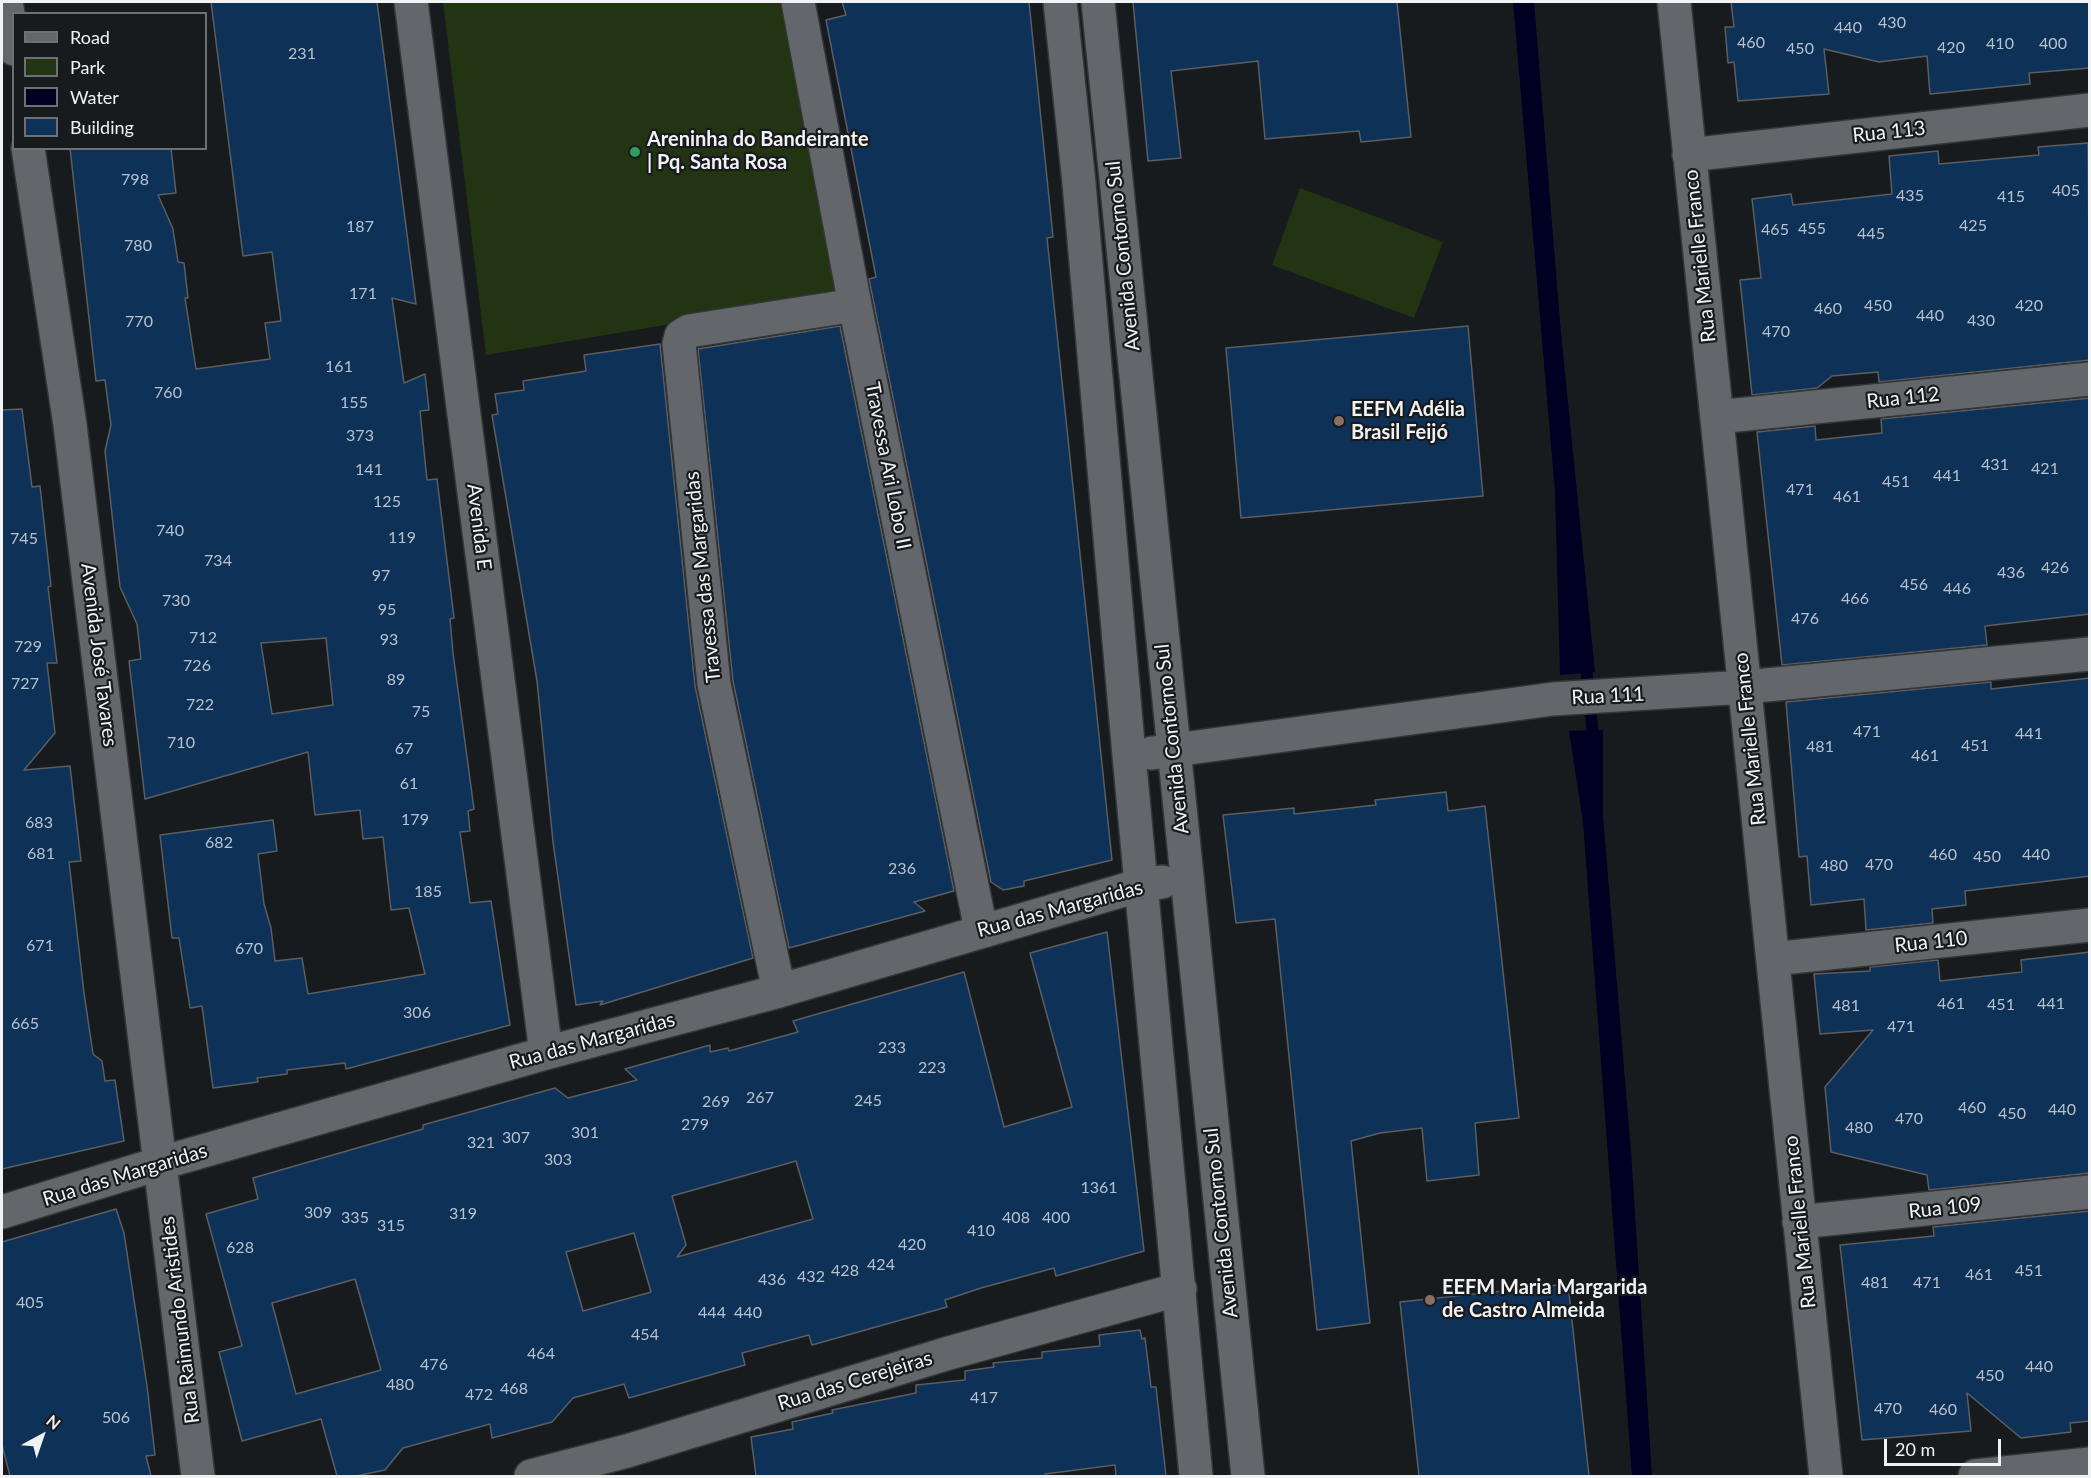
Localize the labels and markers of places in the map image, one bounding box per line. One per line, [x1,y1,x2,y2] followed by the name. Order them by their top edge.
[647,128,869,175] place label: Areninha do Bandeirante | Pq. Santa Rosa
[628,145,642,159] marker: Areninha do Bandeirante | Pq. Santa Rosa
[1351,398,1465,445] place label: EEFM Adélia Brasil Feijó
[1332,414,1346,428] marker: EEFM Adélia Brasil Feijó
[1442,1276,1647,1323] place label: EEFM Maria Margarida de Castro Almeida
[1423,1293,1437,1307] marker: EEFM Maria Margarida de Castro Almeida

